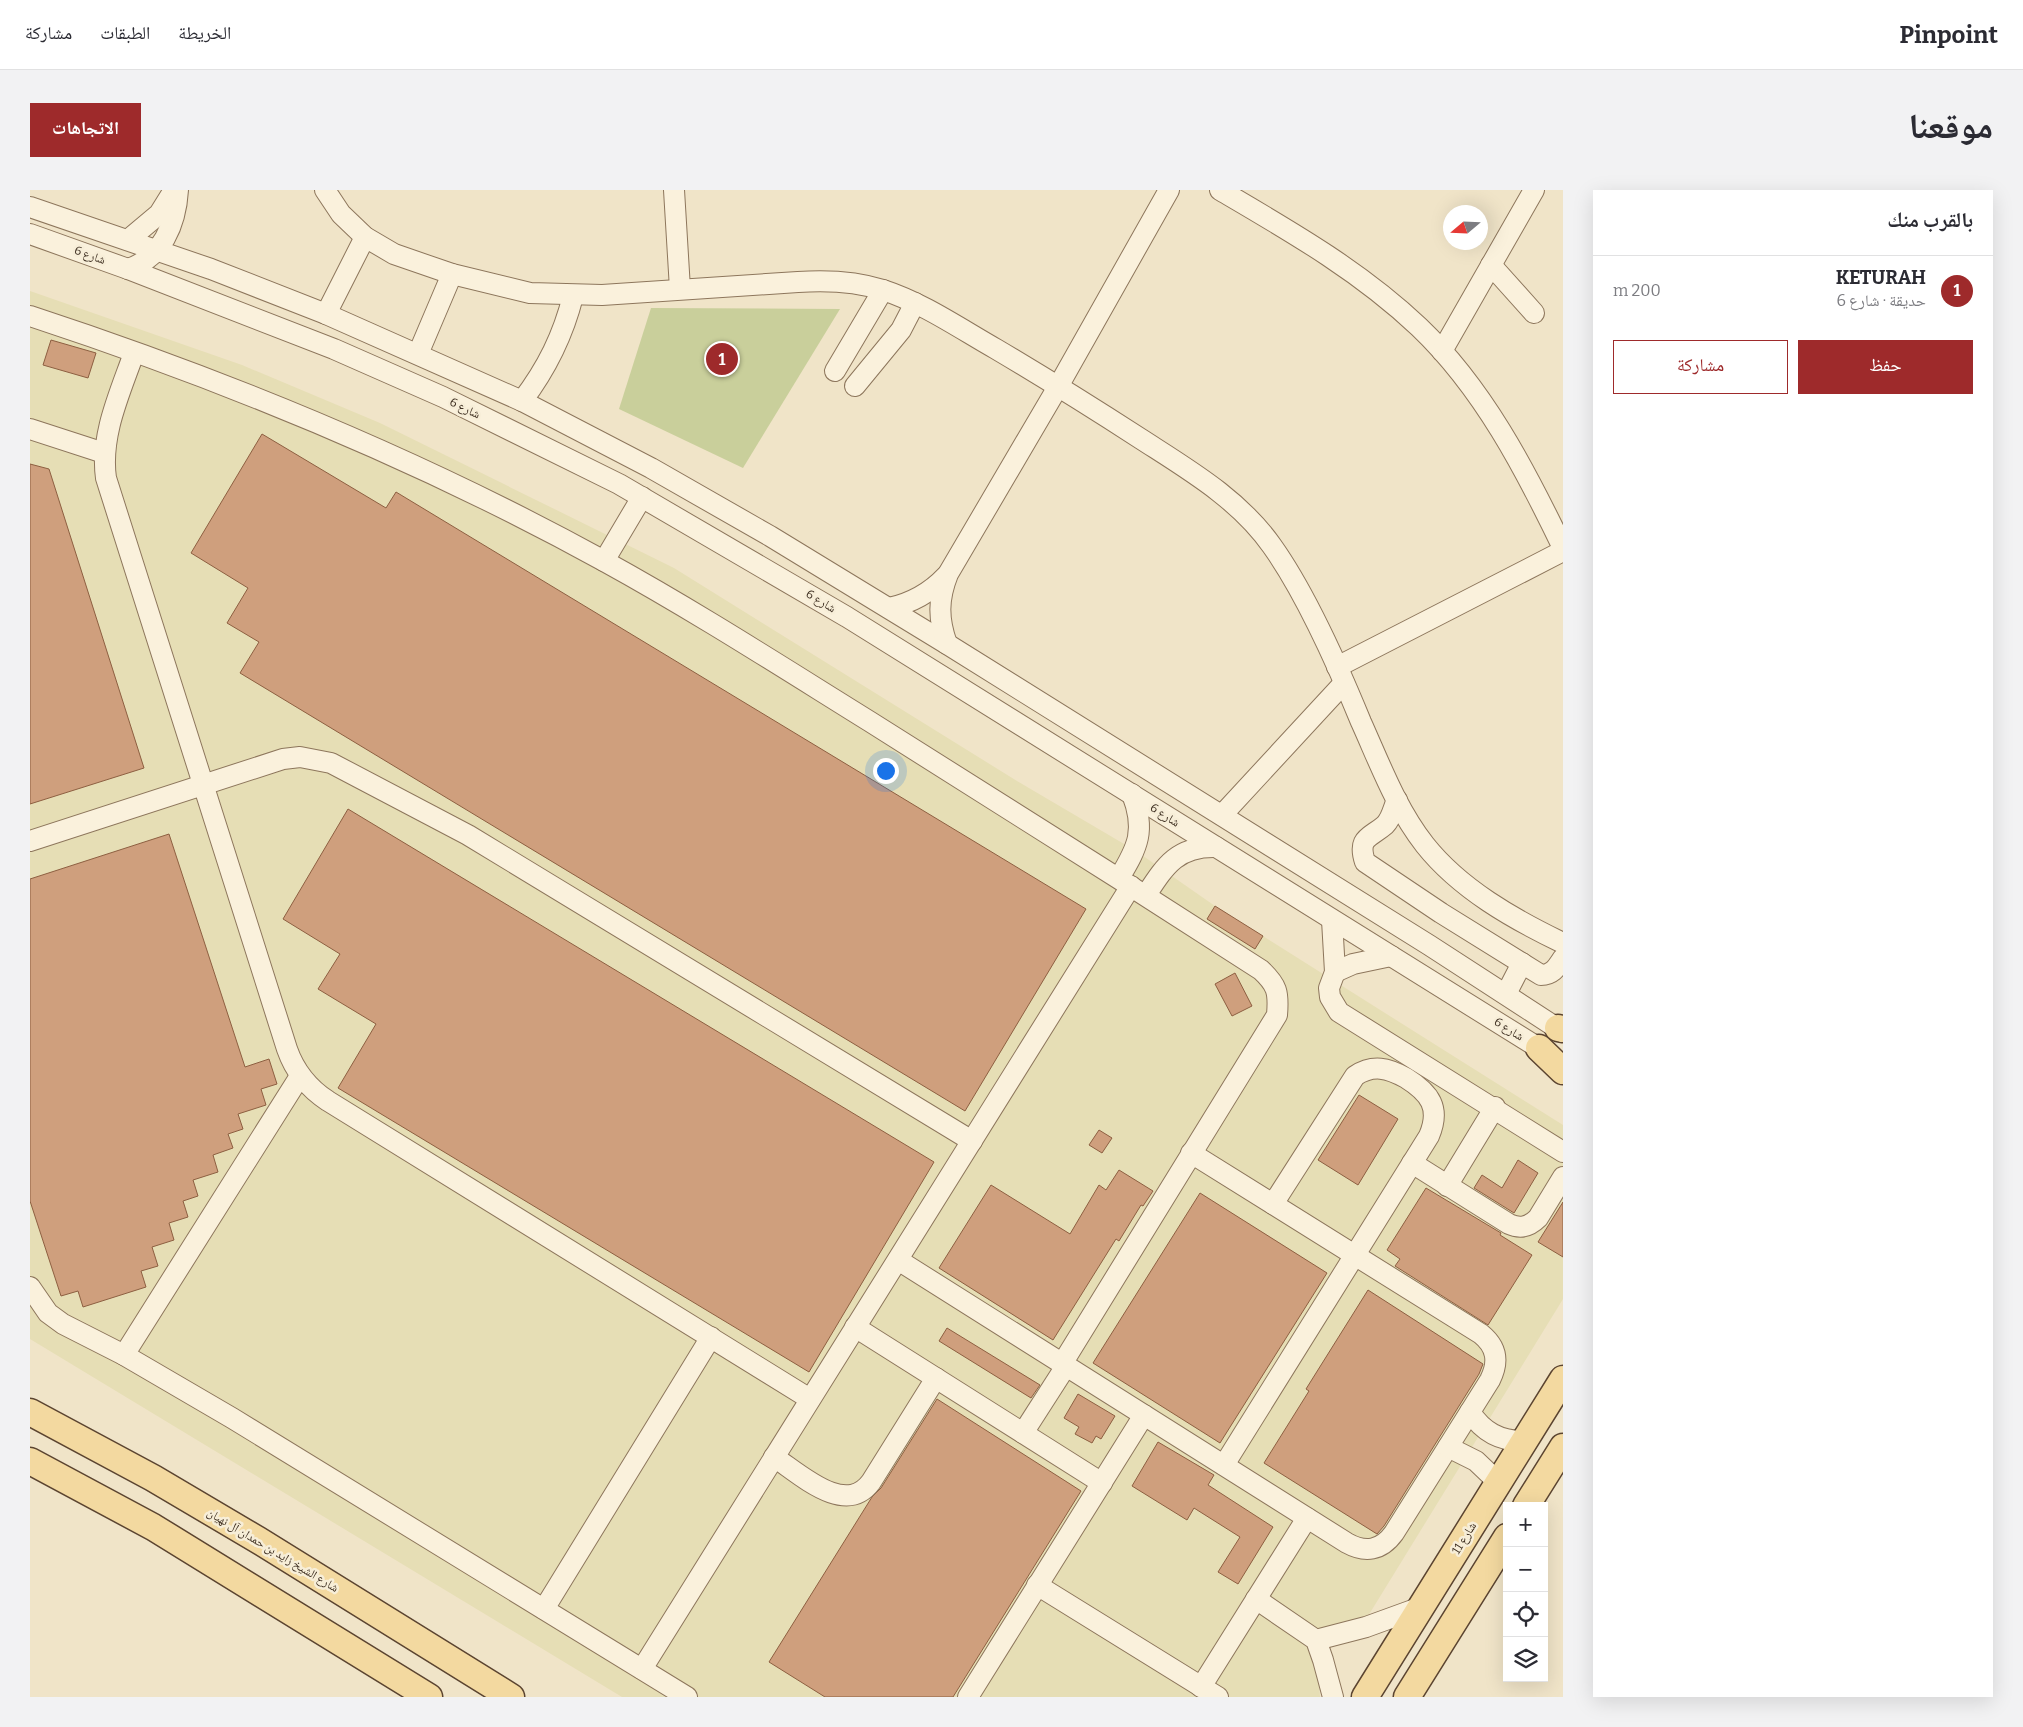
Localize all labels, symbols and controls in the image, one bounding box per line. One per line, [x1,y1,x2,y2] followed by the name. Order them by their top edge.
[1899,21,1998,49] text: Pinpoint
[25,22,72,44] text: مشاركة
[100,22,150,44] text: الطبقات
[178,22,231,44] text: الخريطة
[30,103,141,157] button: الاتجاهات
[1908,105,1993,147] text: موقعنا
[1443,205,1488,250] north arrow
[1887,207,1973,233] text: بالقرب منك
[72,243,108,268] street label: شارع 6
[1836,266,1926,289] text: KETURAH
[1613,281,1661,300] text: 200 m
[1954,281,1960,300] text: 1
[1837,291,1926,310] text: حديقة · شارع 6
[706,340,738,378] pin: 1
[1613,340,1788,394] button: مشاركة
[1798,340,1973,394] button: حفظ
[447,395,483,422] street label: شارع 6
[803,587,839,616] street label: شارع 6
[873,758,899,784] your location
[1147,800,1182,831] street label: شارع 6
[1491,1015,1526,1044] street label: شارع 6
[1503,1502,1548,1682] map controls
[1503,1502,1548,1547] button: +
[204,1505,341,1596] street label: شارع الشيخ زايد بن حمدان آل نهيان
[1449,1519,1480,1557] street label: شارع 11
[1503,1547,1548,1592] button: −
[1503,1592,1548,1637] button: locate
[1503,1637,1548,1682] button: layers

